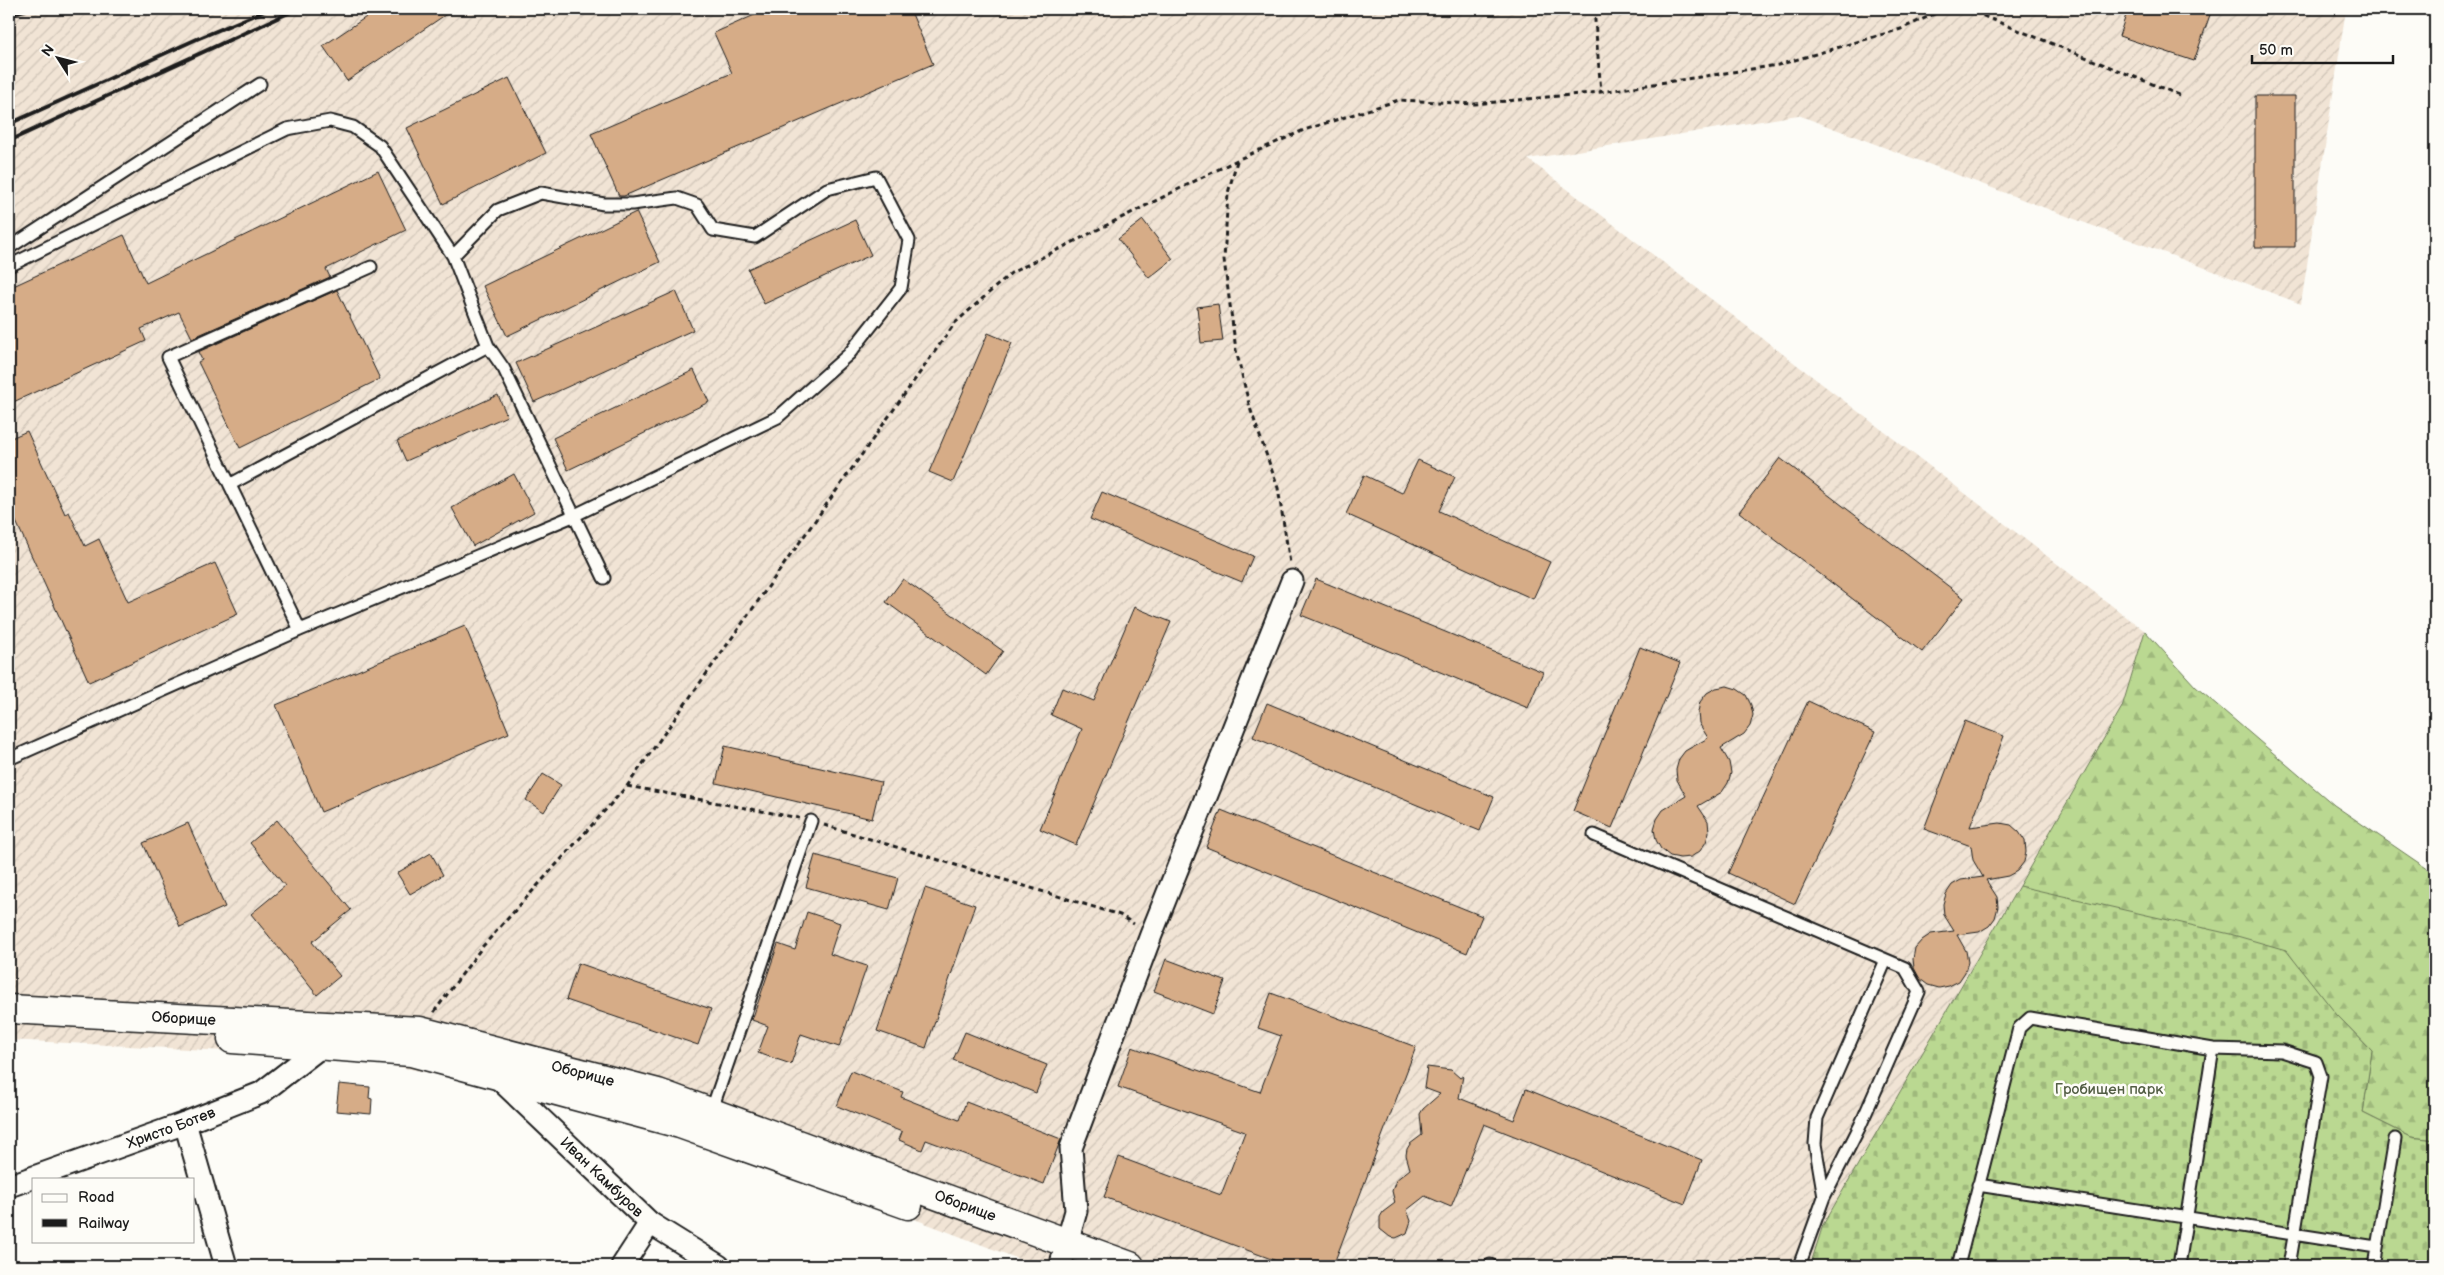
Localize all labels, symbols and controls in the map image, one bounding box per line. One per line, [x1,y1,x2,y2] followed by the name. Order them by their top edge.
[32,32,82,82] north arrow
[2252,32,2393,64] scale bar
[38,41,58,60] text: N
[2259,41,2293,60] text: 50 m
[151,1007,216,1030] street label: Оборище
[549,1056,617,1091] street label: Оборище
[2055,1080,2163,1099] park label: Гробищен парк
[124,1103,218,1153] street label: Христо Ботев
[556,1133,648,1221] street label: Иван Камбуров
[32,1178,195,1242] legend
[932,1186,999,1226] street label: Оборище
[78,1188,114,1207] text: Road
[78,1214,129,1233] text: Railway

